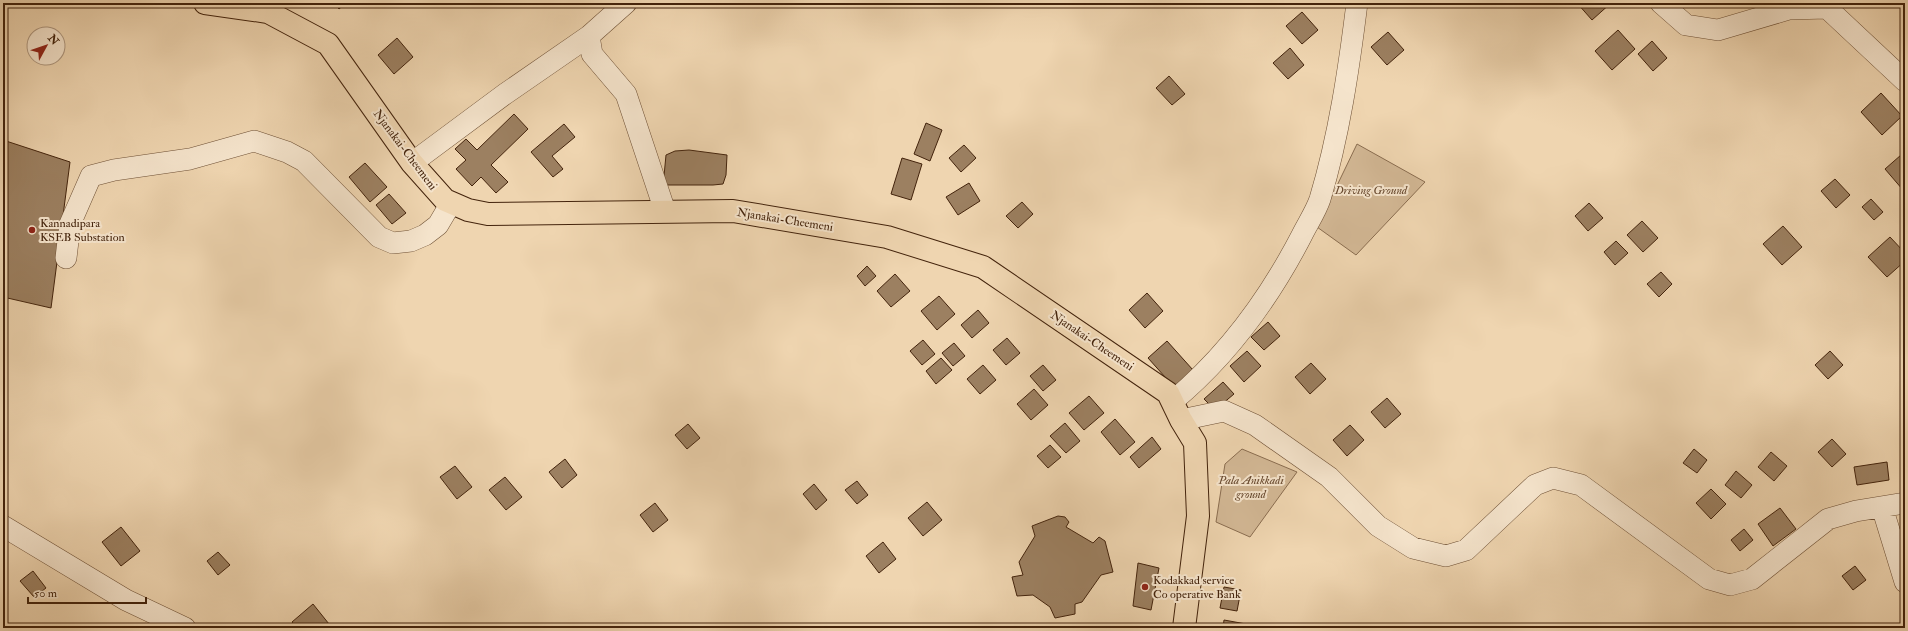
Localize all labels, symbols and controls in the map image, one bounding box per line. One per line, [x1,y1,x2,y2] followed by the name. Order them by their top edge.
[26,26,66,66] north arrow
[44,31,62,49] text: N
[370,107,440,193] street label: Njanakai-Cheemeni
[1334,183,1408,198] park label: Driving Ground
[736,205,834,235] street label: Njanakai-Cheemeni
[40,216,125,245] place label: Kannadipara KSEB Substation
[27,225,37,235] marker: Kannadipara KSEB Substation
[1048,308,1136,374] street label: Njanakai-Cheemeni
[1217,473,1284,502] park label: Pala Anikkadi ground
[1153,573,1241,602] place label: Kodakkad service Co operative Bank
[28,579,146,605] scale bar
[1140,582,1150,592] marker: Kodakkad service Co operative Bank
[34,586,58,601] text: 50 m

